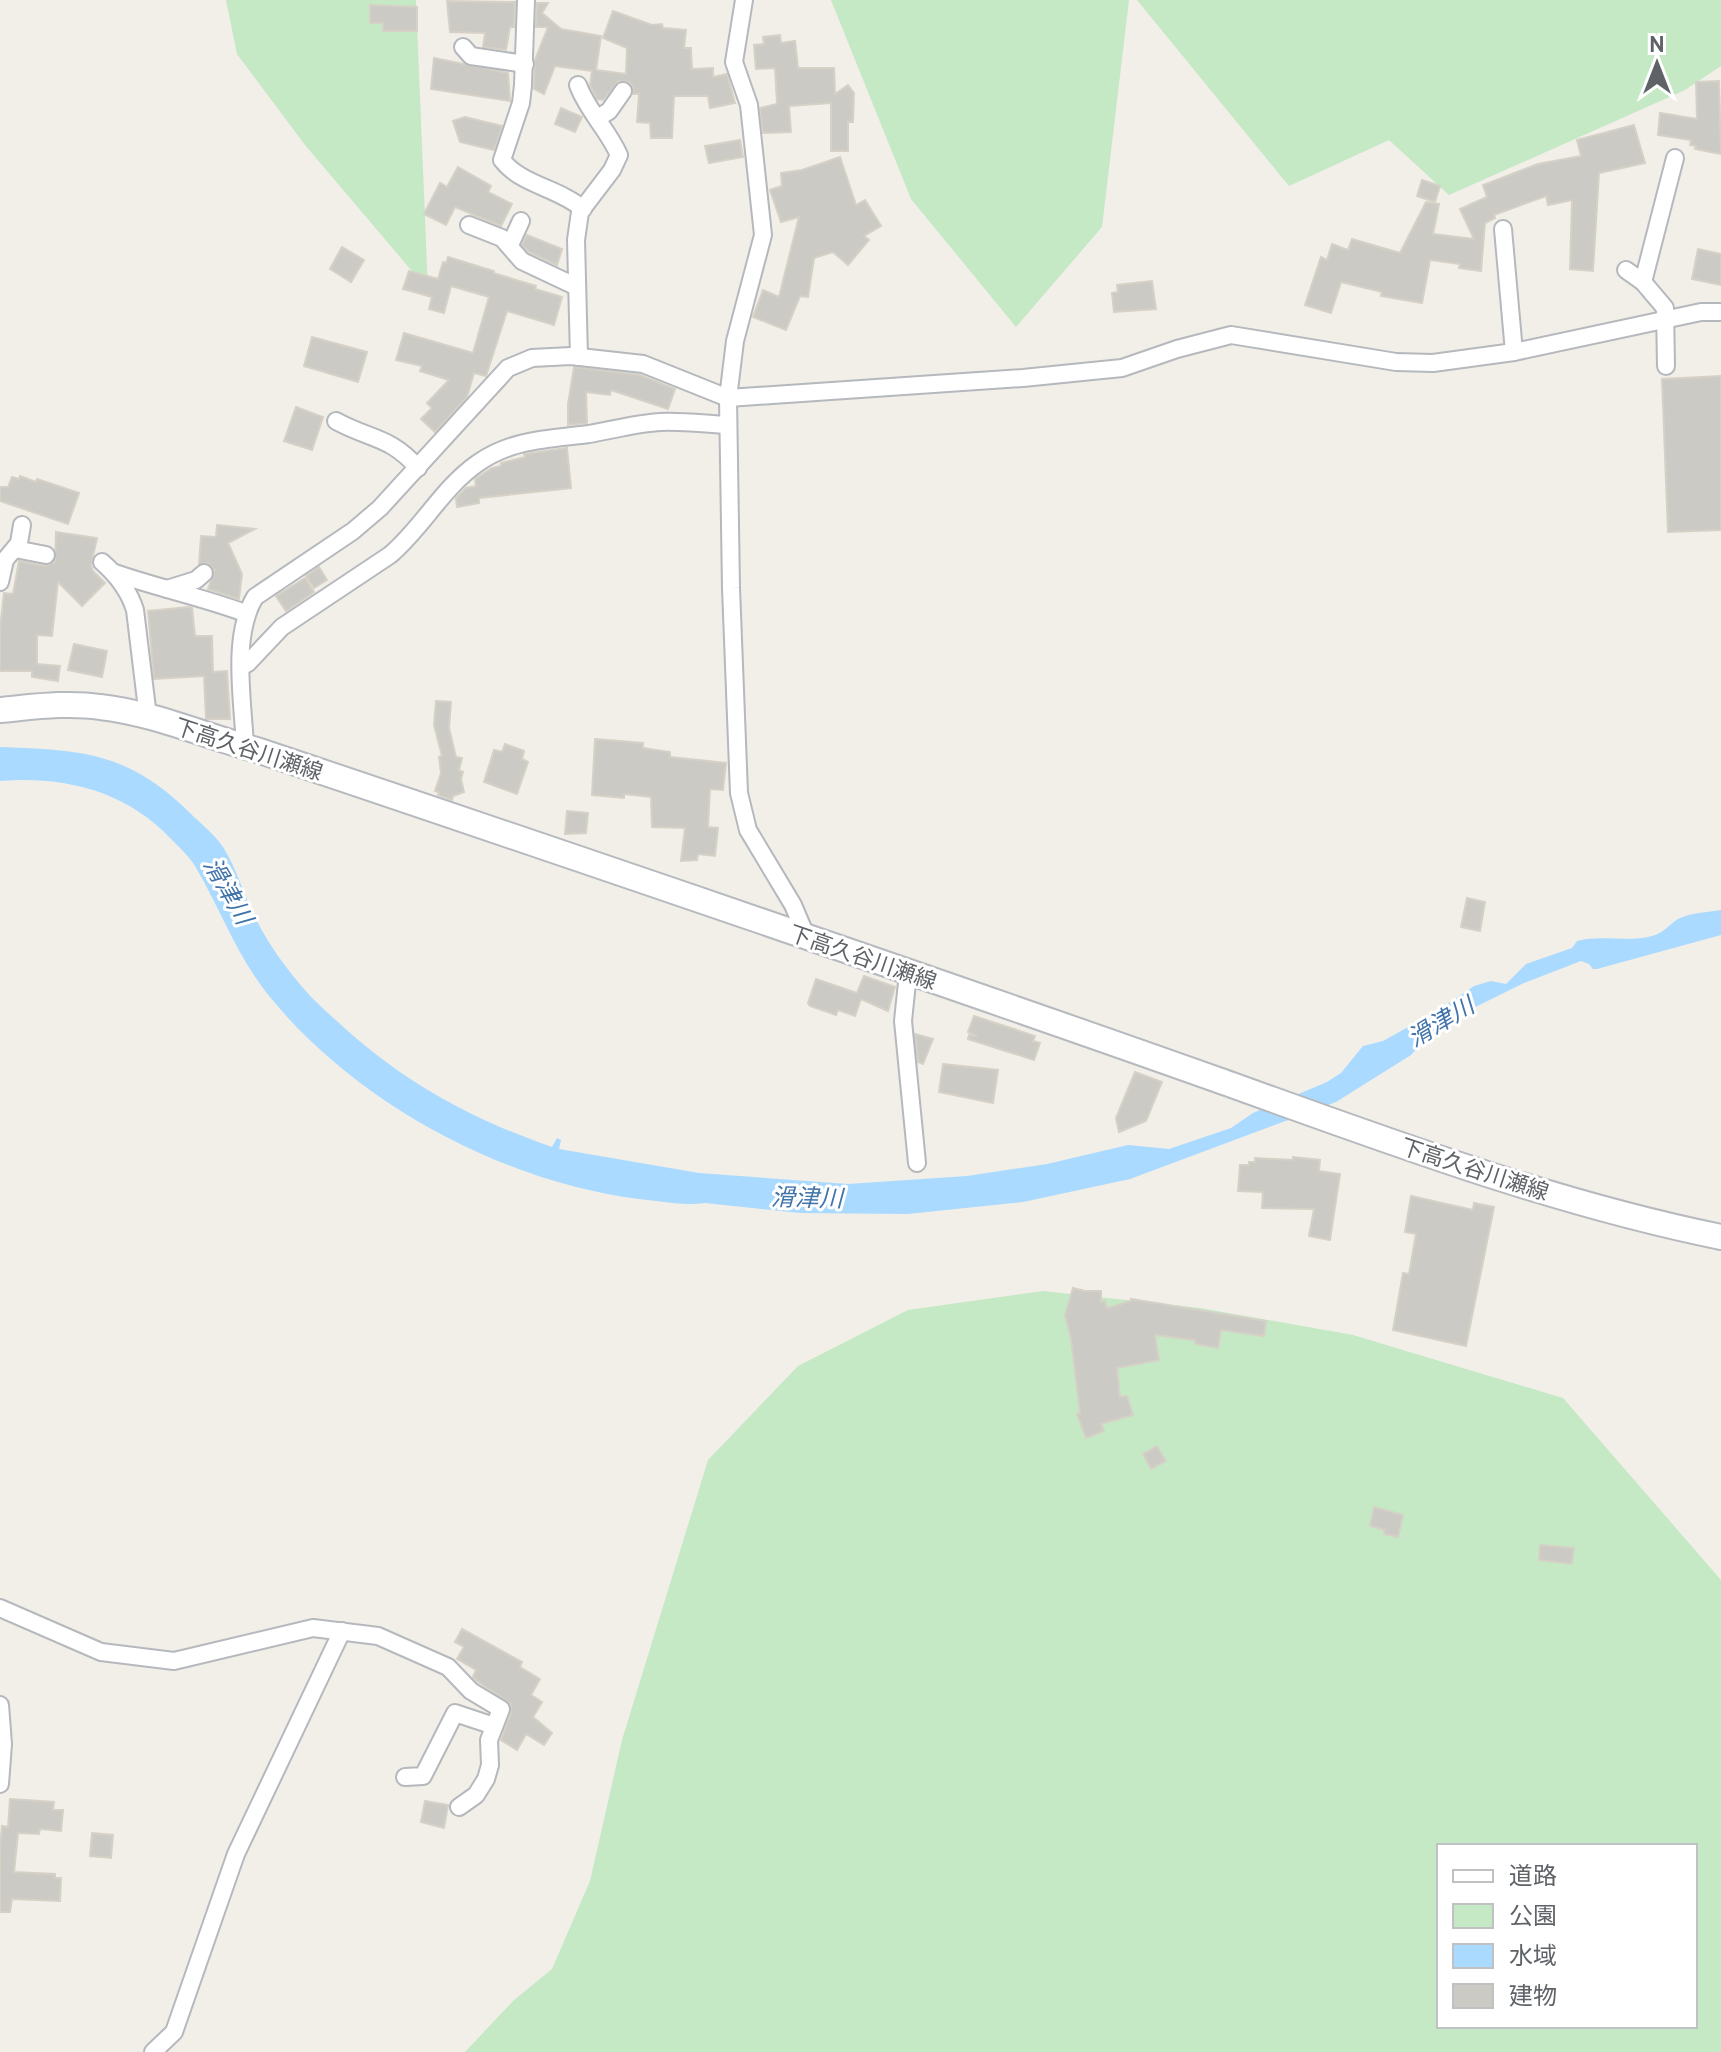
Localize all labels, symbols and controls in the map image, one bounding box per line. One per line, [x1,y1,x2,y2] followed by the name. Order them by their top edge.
[1617,24,1697,104] north arrow
[1649,33,1665,60] text: N
[171,715,326,788] street label: 下高久谷川瀬線
[195,853,259,933] water label: 滑津川
[785,922,939,997] street label: 下高久谷川瀬線
[1403,991,1483,1055] water label: 滑津川
[1397,1135,1552,1208] street label: 下高久谷川瀬線
[771,1184,846,1216] water label: 滑津川
[1437,1844,1697,2028] legend
[1509,1863,1557,1893] text: 道路
[1509,1903,1557,1933] text: 公園
[1509,1943,1557,1973] text: 水域
[1509,1983,1557,2013] text: 建物

